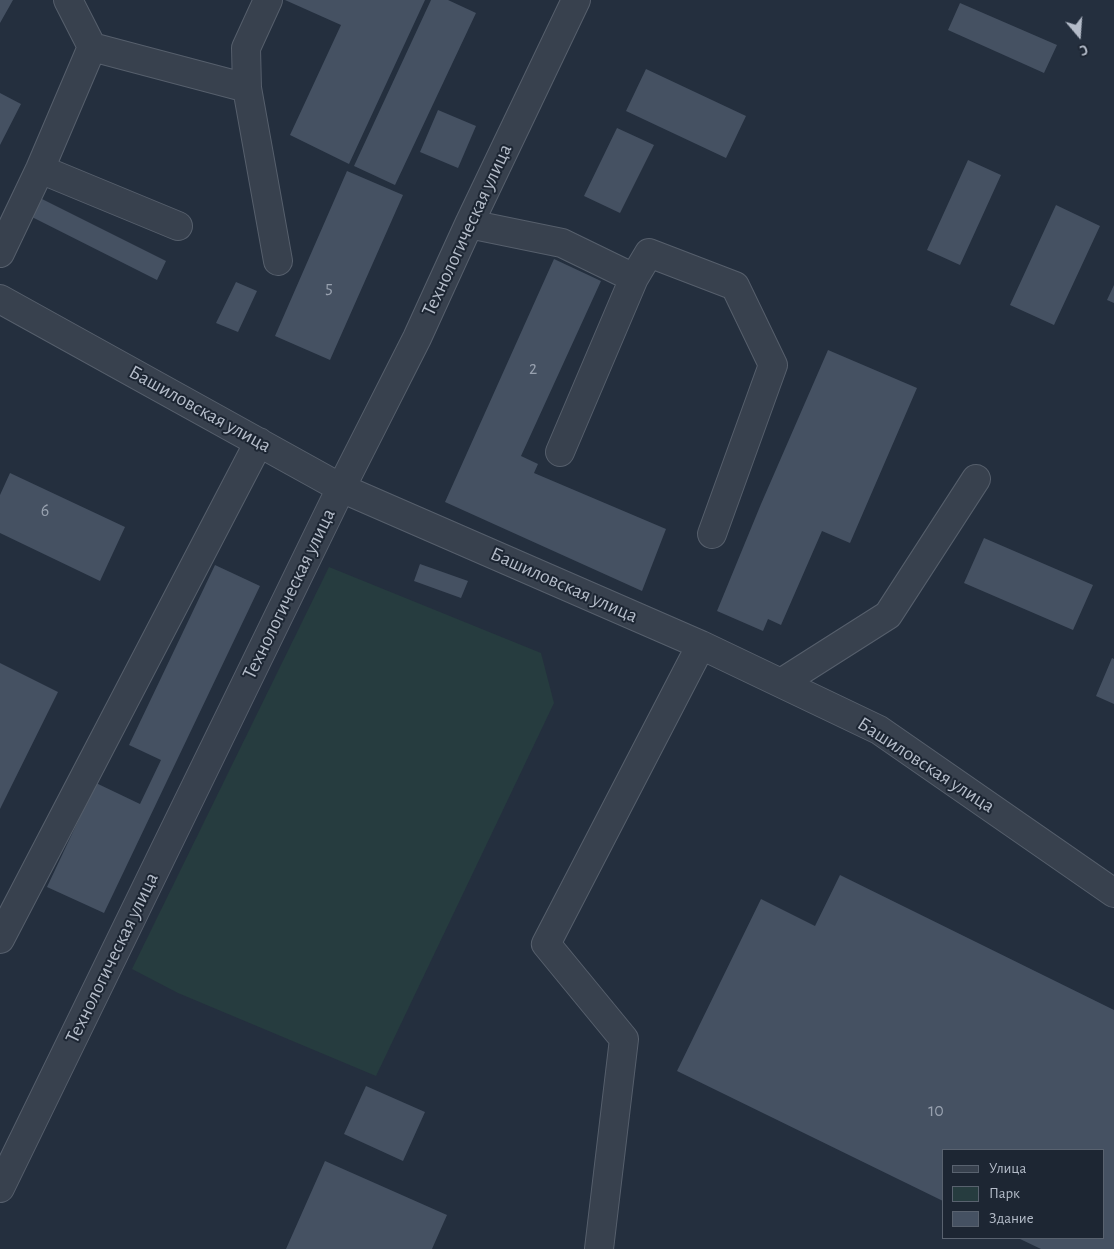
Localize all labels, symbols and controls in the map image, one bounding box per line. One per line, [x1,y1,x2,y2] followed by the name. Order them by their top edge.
[1054,10,1104,60] north arrow
[1078,41,1089,57] text: С
[417,140,517,320] street label: Технологическая улица
[325,277,333,299] house number: 5
[529,358,537,380] house number: 2
[125,360,275,458] street label: Башиловская улица
[41,500,49,522] house number: 6
[237,505,341,683] street label: Технологическая улица
[487,542,641,628] street label: Башиловская улица
[853,712,999,818] street label: Башиловская улица
[60,869,164,1047] street label: Технологическая улица
[928,1100,944,1122] house number: 10
[942,1149,1104,1239] legend
[989,1161,1026,1176] text: Улица
[989,1186,1020,1201] text: Парк
[989,1211,1034,1226] text: Здание

